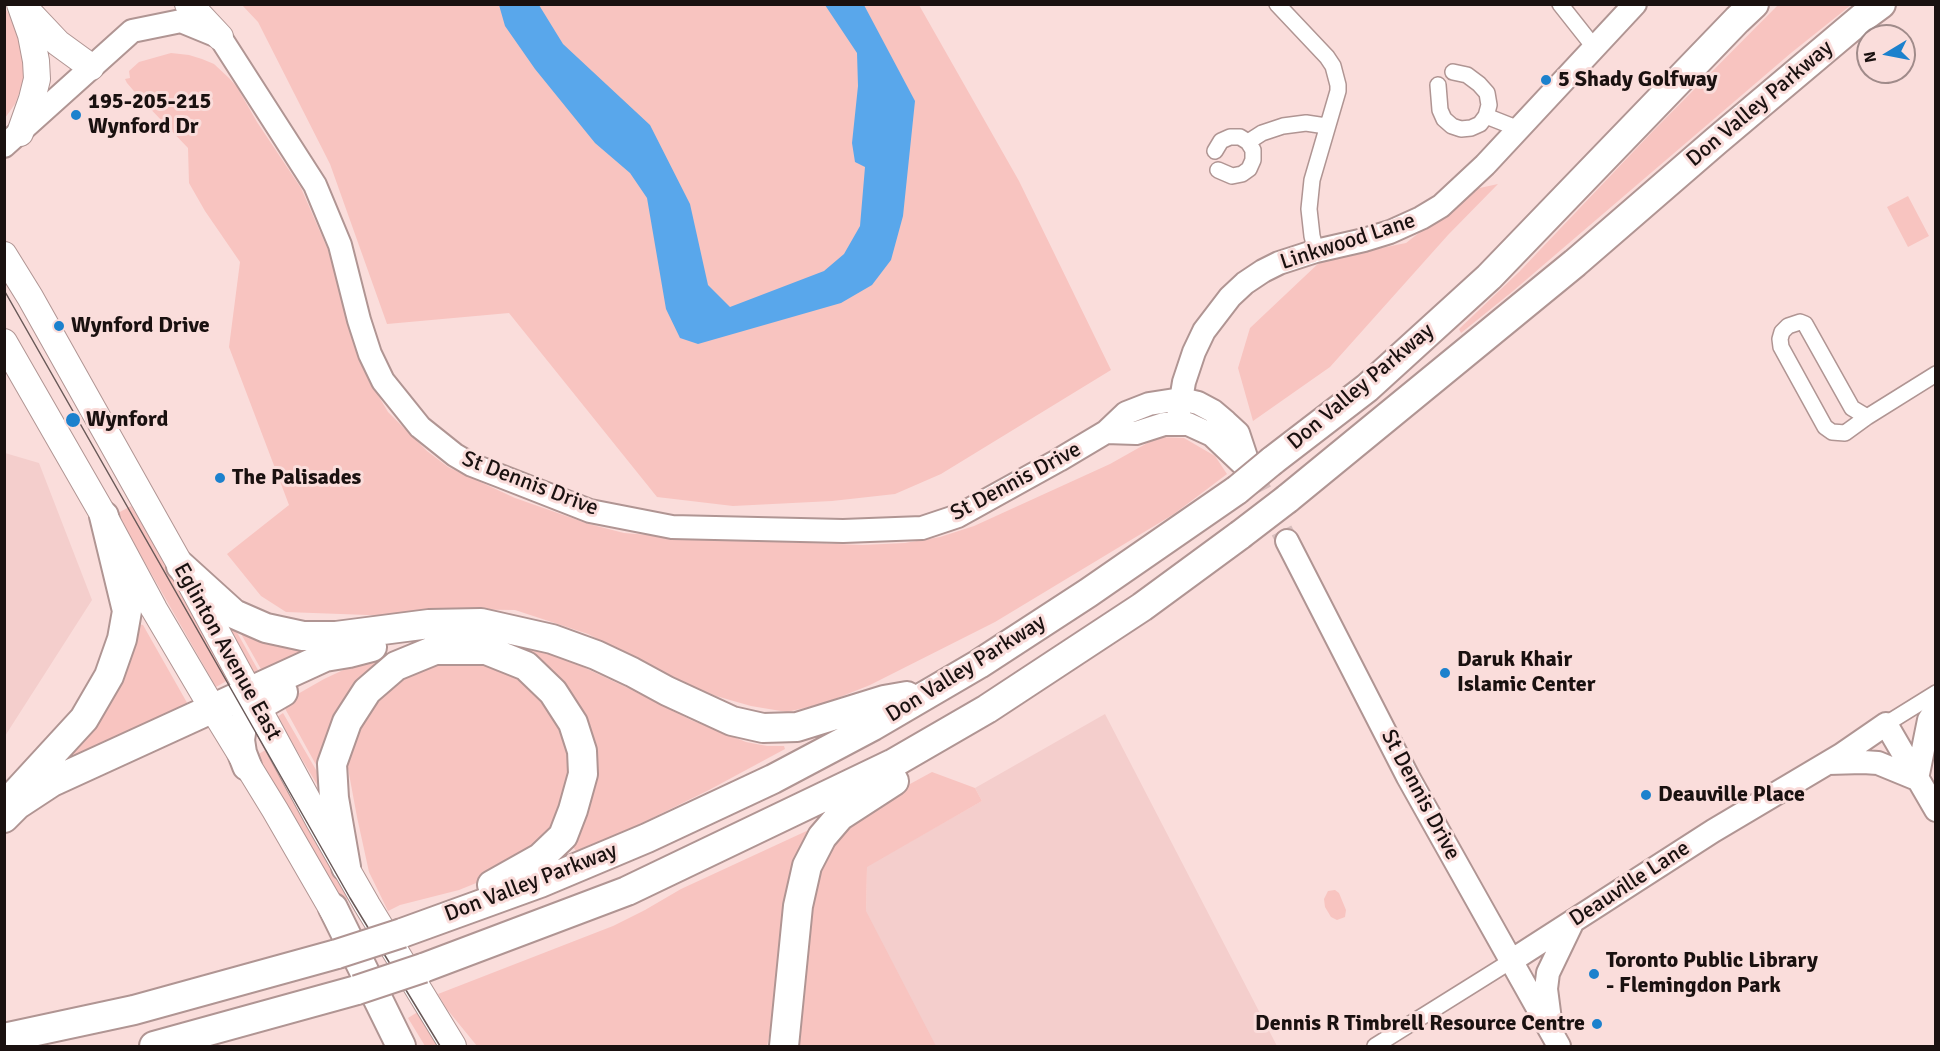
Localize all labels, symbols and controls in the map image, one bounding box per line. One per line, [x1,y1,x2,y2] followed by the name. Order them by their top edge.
[1856,24,1916,84] north arrow
[1681,35,1839,173] street label: Don Valley Parkway
[1859,50,1881,64] text: N
[1558,67,1718,93] place label: 5 Shady Golfway
[1539,73,1553,87] marker: 5 Shady Golfway
[88,89,211,140] place label: 195-205-215 Wynford Dr
[69,108,83,122] marker: 195-205-215 Wynford Dr
[1277,208,1419,276] street label: Linkwood Lane
[71,313,210,339] place label: Wynford Drive
[1282,318,1440,456] street label: Don Valley Parkway
[52,319,66,333] marker: Wynford Drive
[86,407,168,433] place label: Wynford
[64,411,82,429] marker: Wynford
[946,437,1086,527] street label: St Dennis Drive
[458,446,602,522] street label: St Dennis Drive
[232,465,361,491] place label: The Palisades
[213,471,227,485] marker: The Palisades
[167,559,287,745] street label: Eglinton Avenue East
[881,609,1051,729] street label: Don Valley Parkway
[1457,647,1596,698] place label: Daruk Khair Islamic Center
[1438,666,1452,680] marker: Daruk Khair Islamic Center
[1375,725,1465,865] street label: St Dennis Drive
[1658,782,1805,808] place label: Deauville Place
[1639,788,1653,802] marker: Deauville Place
[1565,835,1695,933] street label: Deauville Lane
[441,838,621,928] street label: Don Valley Parkway
[1606,948,1818,999] place label: Toronto Public Library - Flemingdon Park
[1587,967,1601,981] marker: Toronto Public Library - Flemingdon Park
[1255,1011,1585,1037] place label: Dennis R Timbrell Resource Centre
[1590,1017,1604,1031] marker: Dennis R Timbrell Resource Centre

